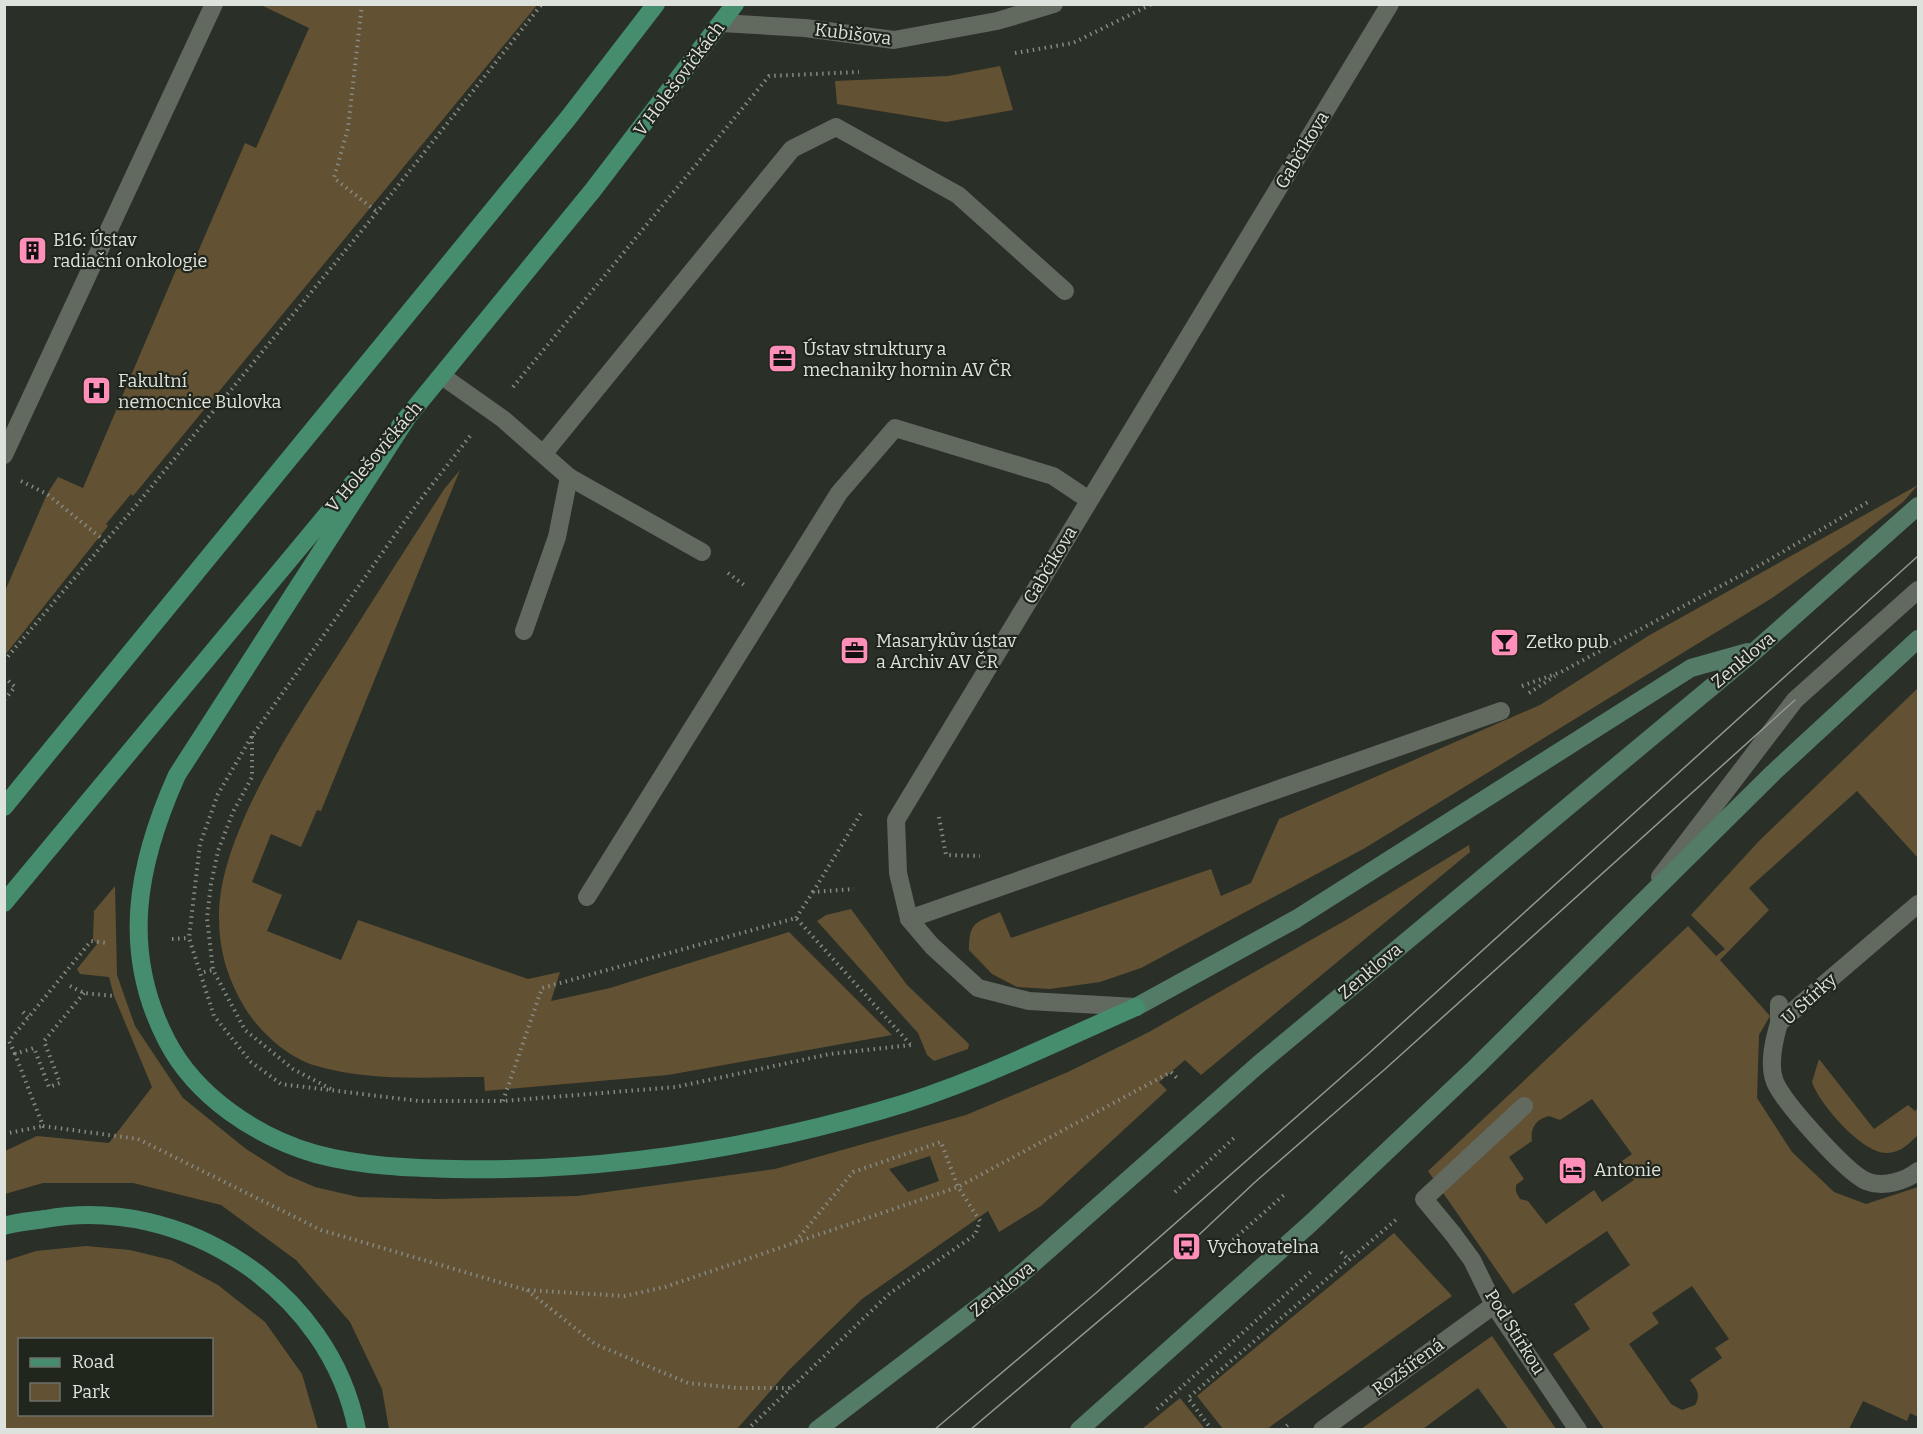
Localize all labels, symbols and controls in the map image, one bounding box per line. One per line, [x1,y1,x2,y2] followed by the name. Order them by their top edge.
[629,17,729,141] street label: V Holešovičkách
[813,18,893,50] street label: Kubišova
[1270,107,1334,193] street label: Gabčíkova
[53,228,207,272] place label: B16: Ústav radiační onkologie
[16,234,48,266] building icon: B16: Ústav radiační onkologie
[803,337,1012,381] place label: Ústav struktury a mechaniky hornin AV ČR
[766,343,798,375] office icon: Ústav struktury a mechaniky hornin AV ČR
[118,370,282,413] place label: Fakultní nemocnice Bulovka
[81,375,113,407] hospital icon: Fakultní nemocnice Bulovka
[321,397,427,517] street label: V Holešovičkách
[1018,522,1082,608] street label: Gabčíkova
[1489,626,1521,658] bar icon: Zetko pub
[1707,627,1779,693] street label: Zenklova
[876,630,1017,673] place label: Masarykův ústav a Archiv AV ČR
[1526,631,1609,653] place label: Zetko pub
[839,635,871,667] office icon: Masarykův ústav a Archiv AV ČR
[1334,938,1406,1004] street label: Zenklova
[1777,968,1842,1030] street label: U Stírky
[1557,1154,1589,1186] hotel icon: Antonie
[1594,1159,1661,1181] place label: Antonie
[1170,1231,1202,1263] bus stop icon: Vychovatelna
[1207,1236,1319,1258] place label: Vychovatelna
[965,1256,1039,1322] street label: Zenklova
[1480,1285,1550,1379] street label: Pod Stírkou
[1368,1334,1448,1400] street label: Rozšířená
[18,1338,213,1416] legend
[72,1351,115,1373] text: Road
[72,1381,111,1403] text: Park

